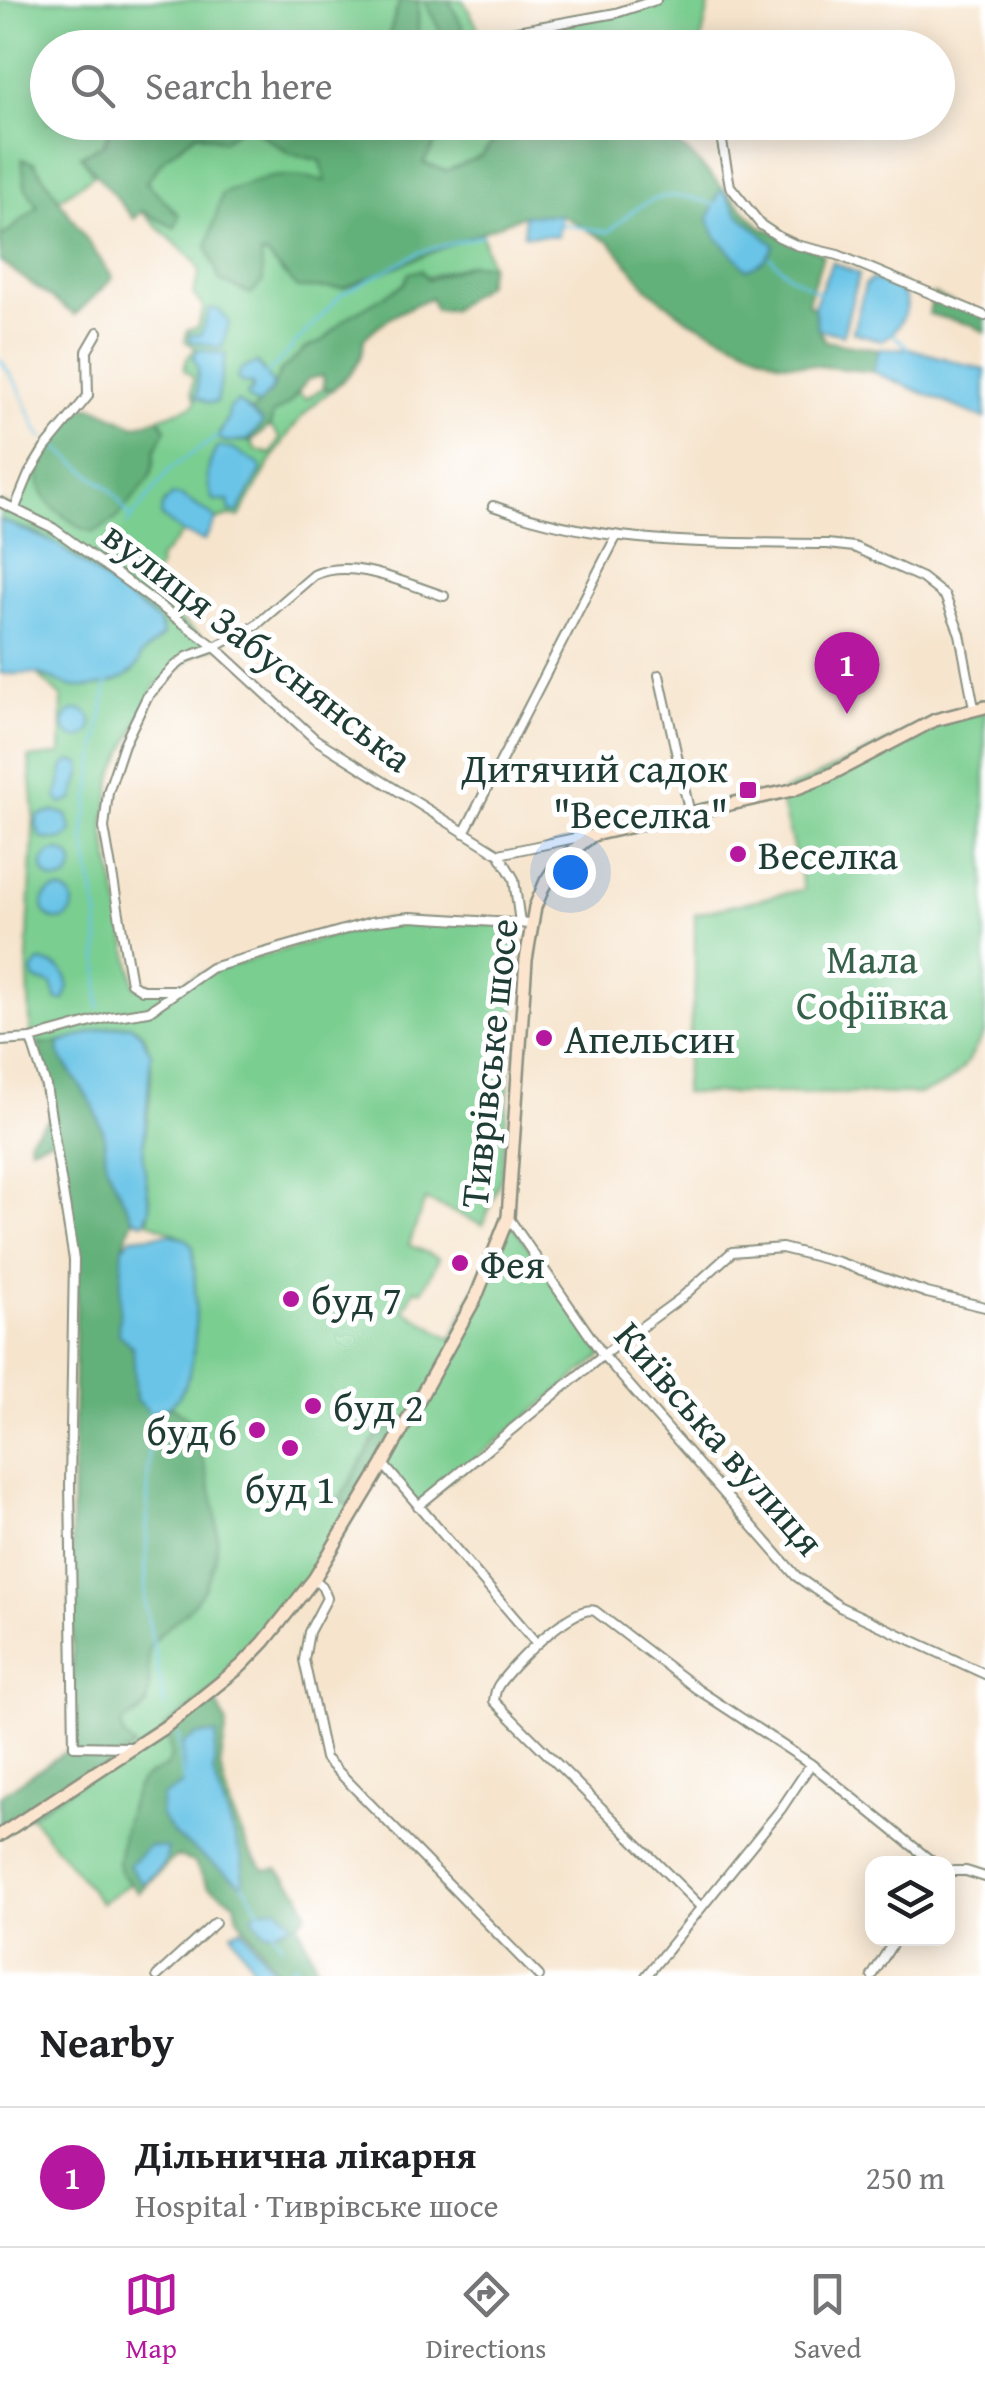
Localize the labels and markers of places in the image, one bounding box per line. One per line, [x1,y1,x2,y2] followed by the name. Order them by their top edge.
[814,632,880,714] pin: 1
[460,738,728,843] place label: Дитячий садок "Веселка"
[737,779,759,801] marker: Дитячий садок "Веселка"
[758,825,898,884] place label: Веселка
[727,843,749,865] marker: Веселка
[564,1009,735,1068] place label: Апельсин
[533,1027,555,1049] marker: Апельсин
[480,1234,545,1293] place label: Фея
[449,1252,471,1274] marker: Фея
[311,1270,402,1329] place label: буд 7
[280,1288,302,1310] marker: буд 7
[333,1377,424,1436] place label: буд 2
[302,1395,324,1417] marker: буд 2
[146,1401,237,1460] place label: буд 6
[246,1419,268,1441] marker: буд 6
[279,1437,301,1459] marker: буд 1
[245,1459,335,1518] place label: буд 1

